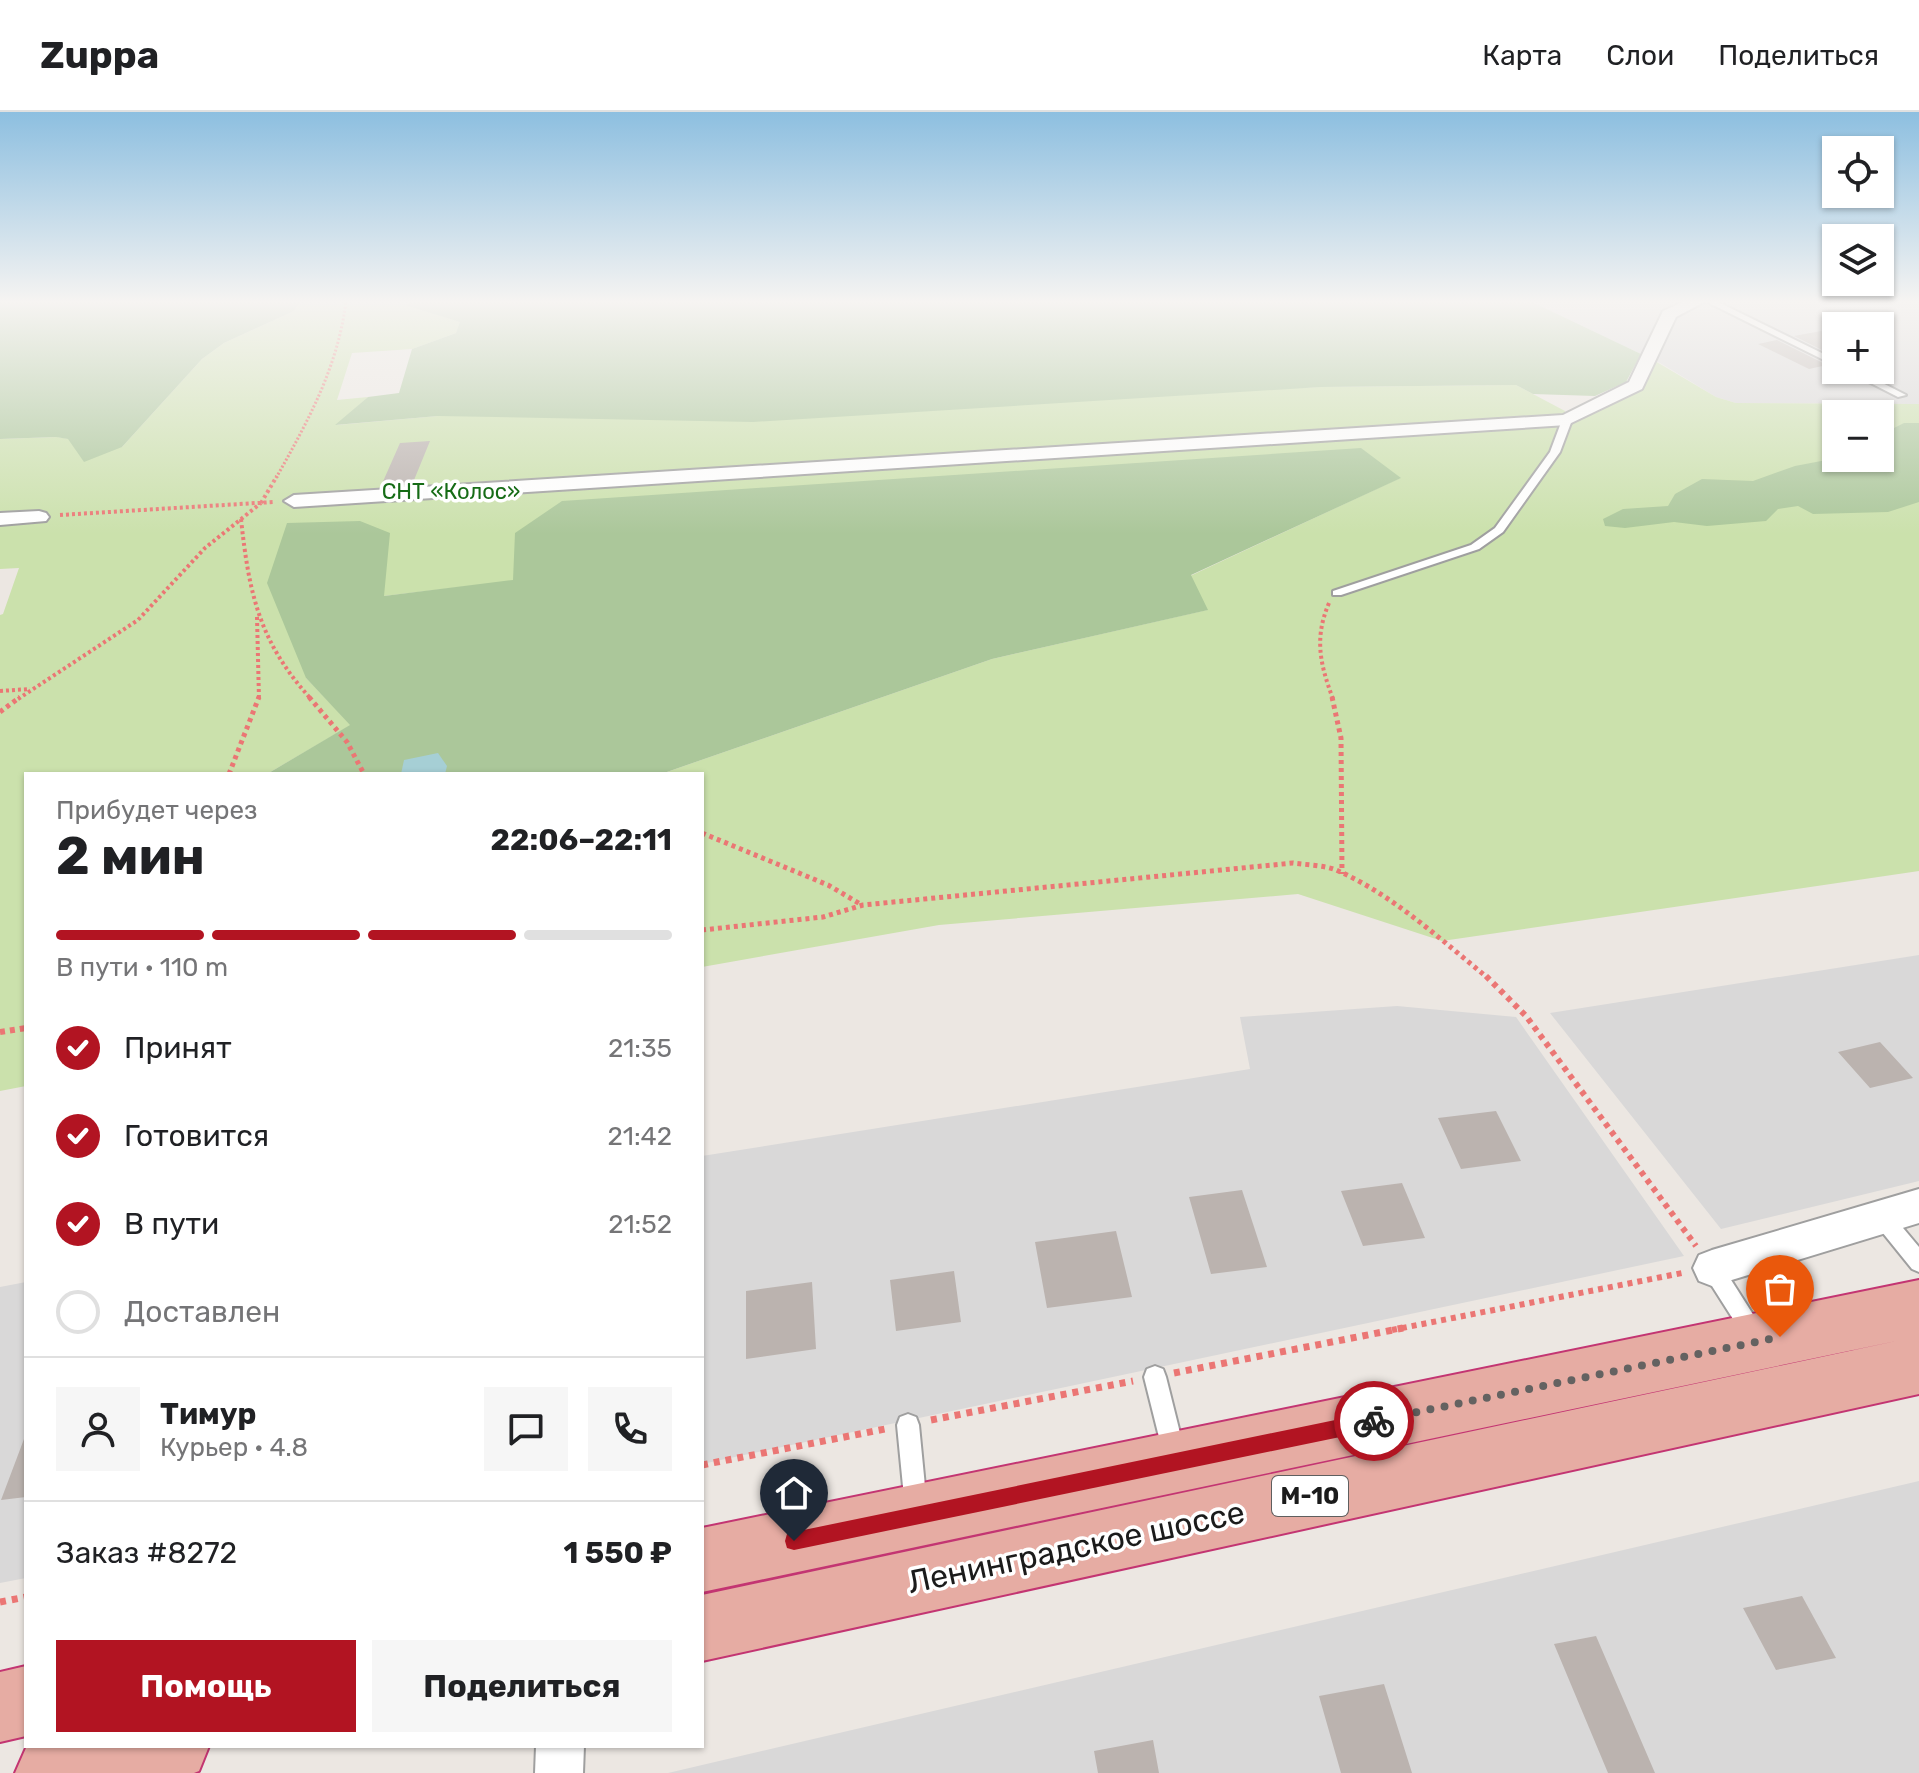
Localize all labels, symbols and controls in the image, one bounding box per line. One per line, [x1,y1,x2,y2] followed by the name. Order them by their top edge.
[40,32,159,78] text: Zuppa
[1482,39,1562,72] text: Карта
[1606,39,1674,72] text: Слои
[1718,39,1879,72] text: Поделиться
[1822,136,1894,472] map controls
[1822,136,1894,208] button: locate
[1822,224,1894,296] button: layers
[1822,312,1894,384] button: +
[1822,400,1894,472] button: −
[382,478,520,505] park label: СНТ «Колос»
[56,795,257,826] text: Прибудет через
[491,822,672,858] text: 22:06–22:11
[56,825,205,887] text: 2 мин
[56,952,228,983] text: В пути · 110 m
[56,1026,100,1070] icon: check
[124,1030,232,1066] text: Принят
[608,1033,672,1064] text: 21:35
[56,1114,100,1158] icon: check
[124,1118,269,1154] text: Готовится
[608,1121,672,1152] text: 21:42
[56,1202,100,1246] icon: check
[124,1206,219,1242] text: В пути
[608,1209,672,1240] text: 21:52
[1746,1255,1814,1337] pin
[1758,1267,1802,1311] icon: bag
[124,1294,280,1330] text: Доставлен
[1334,1381,1414,1461] courier
[56,1387,140,1471] button: person
[484,1387,568,1471] button: chat
[588,1387,672,1471] button: phone
[160,1396,256,1432] text: Тимур
[1352,1399,1396,1443] icon: bike
[160,1432,308,1463] text: Курьер · 4.8
[760,1459,828,1541] pin
[772,1471,816,1515] icon: home
[1272,1476,1348,1516] road number: М-10
[904,1493,1248,1601] street label: Ленинградское шоссе
[56,1535,237,1571] text: Заказ #8272
[564,1535,672,1571] text: 1 550 ₽
[56,1640,356,1732] button: Помощь
[372,1640,672,1732] button: Поделиться

